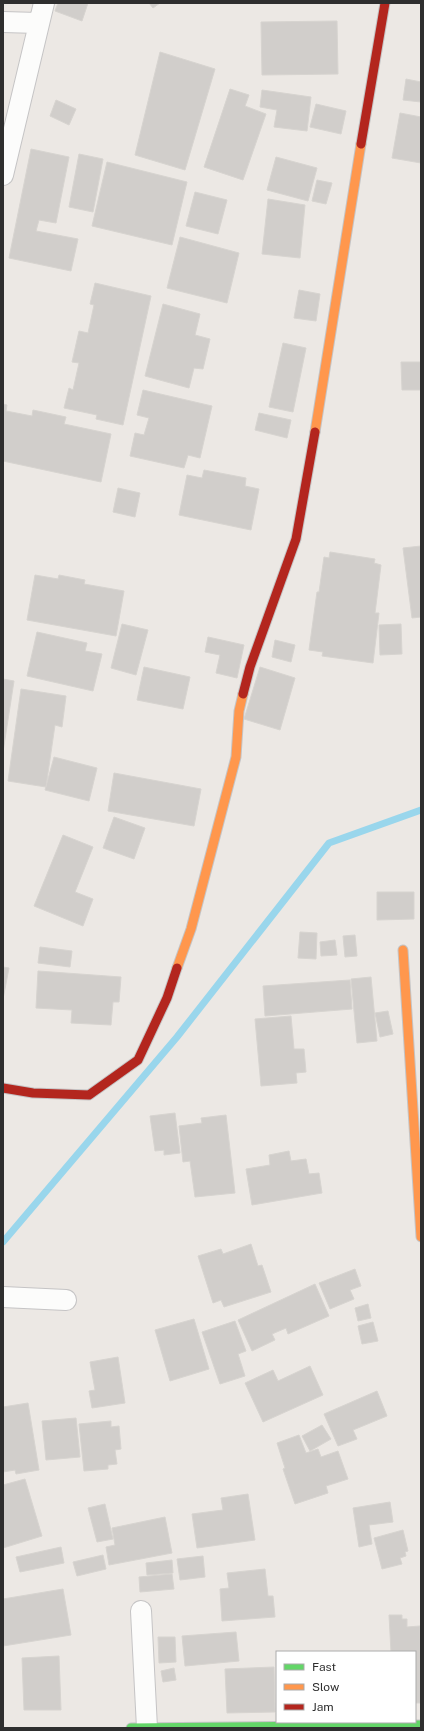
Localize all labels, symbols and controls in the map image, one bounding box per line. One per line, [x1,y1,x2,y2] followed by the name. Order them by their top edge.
[276,1651,416,1723] legend
[312,1660,337,1674] text: Fast
[312,1680,340,1694] text: Slow
[312,1700,334,1714] text: Jam

